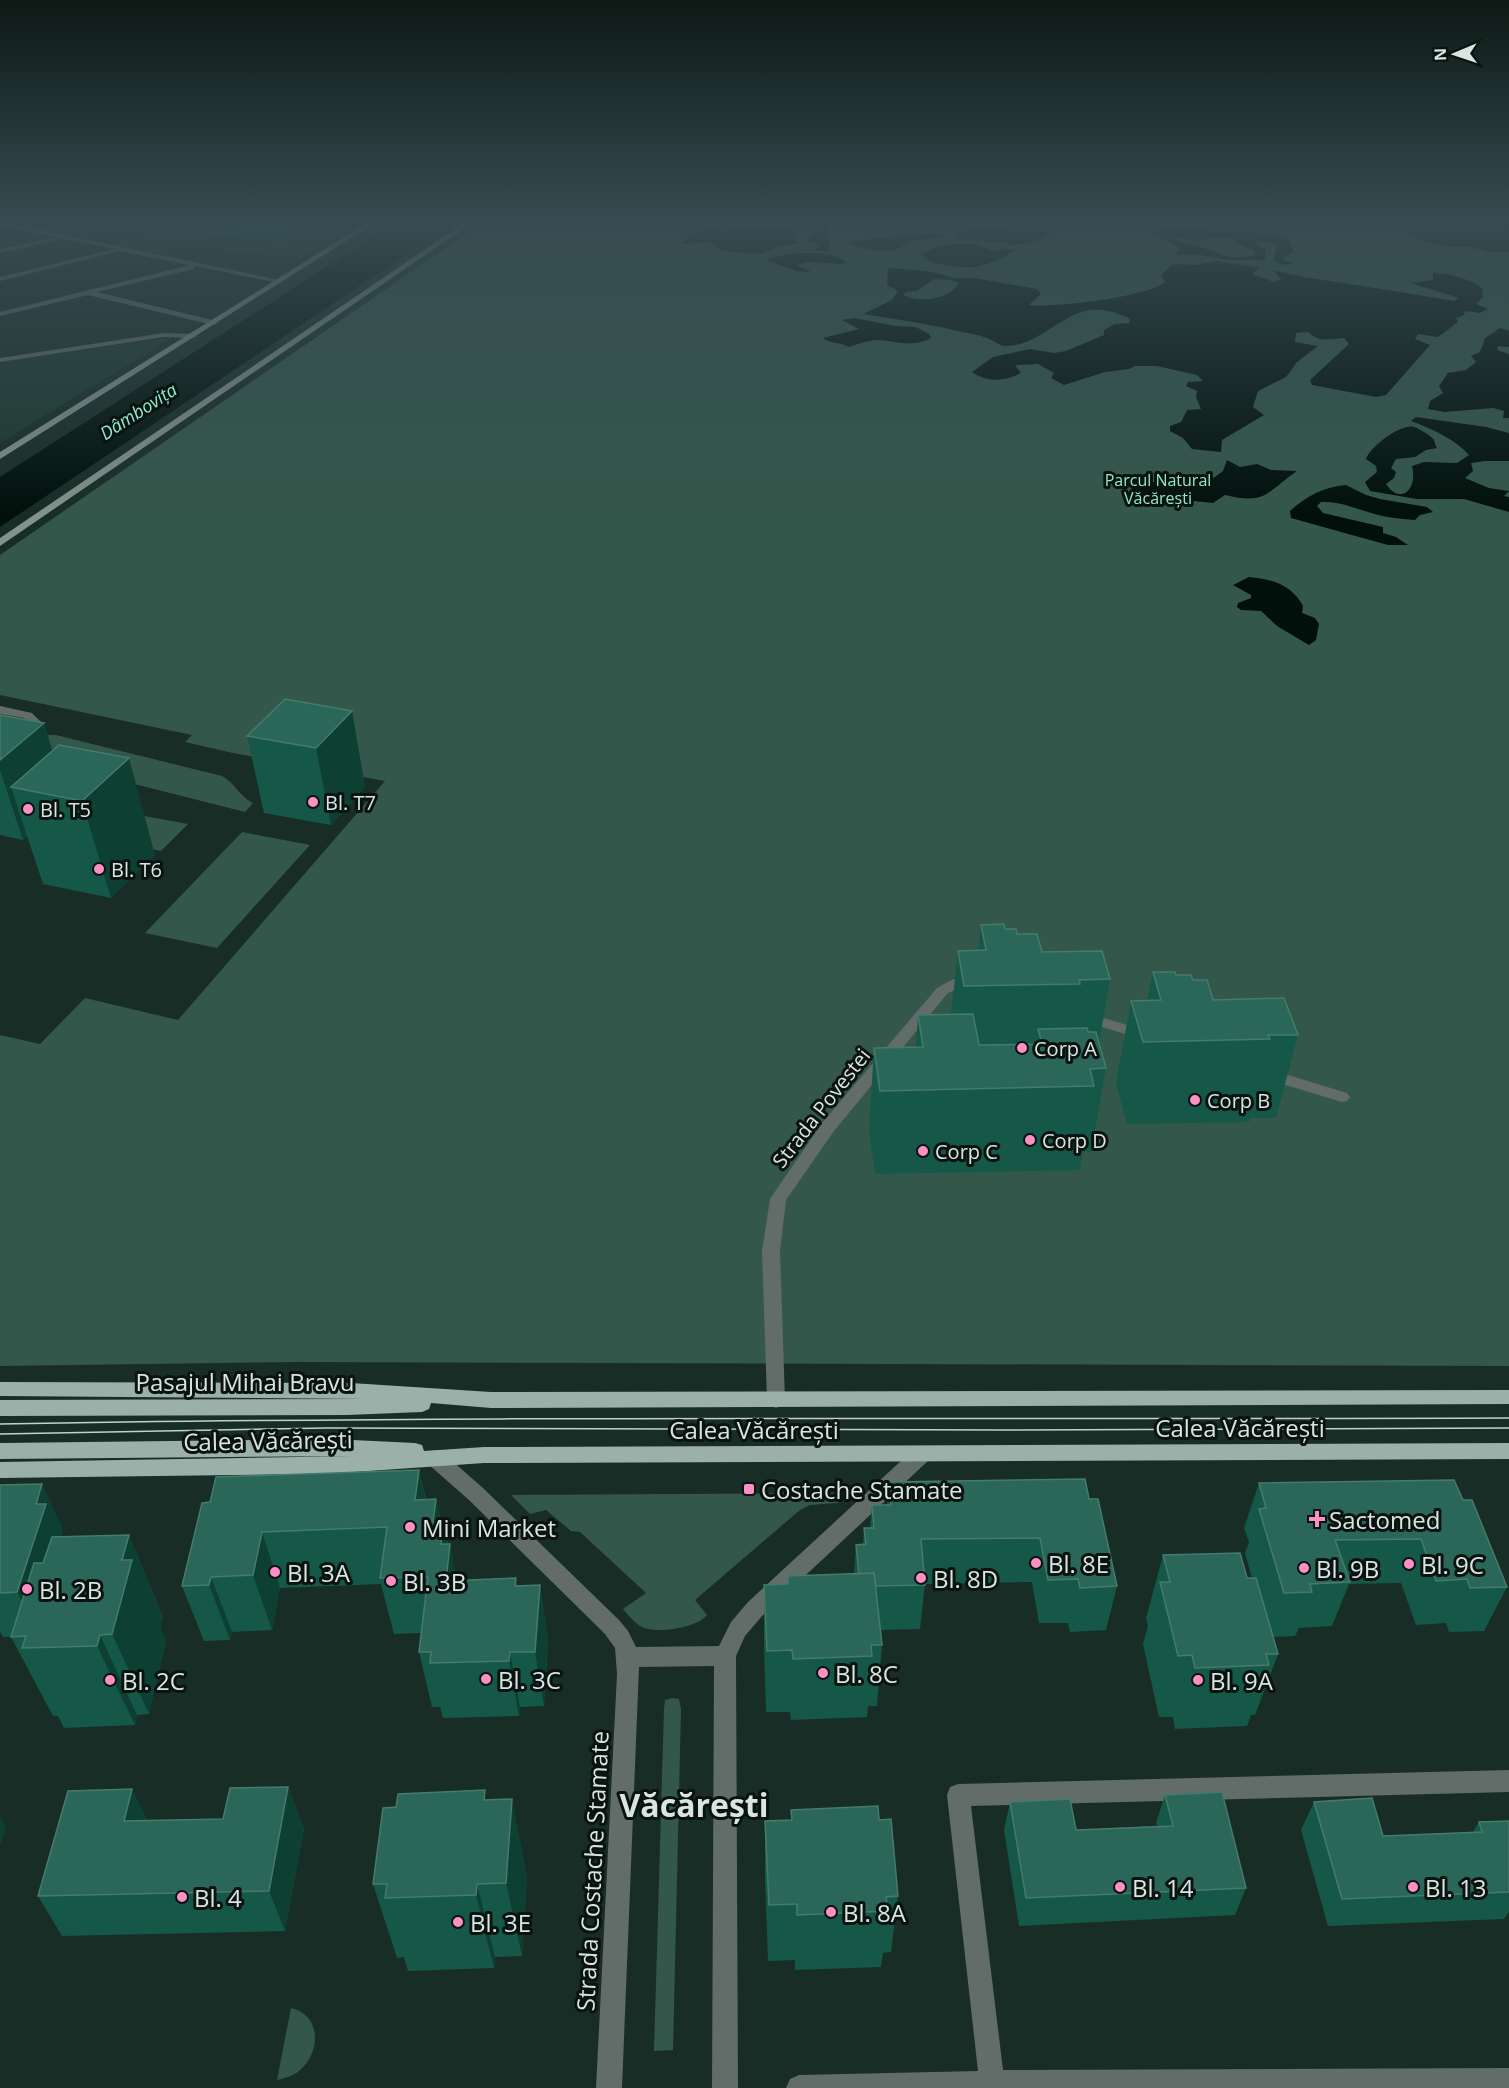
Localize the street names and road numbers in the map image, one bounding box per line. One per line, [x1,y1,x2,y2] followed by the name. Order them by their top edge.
[766,1043,876,1173] street label: Strada Povestei
[136,1365,354,1398] street label: Pasajul Mihai Bravu
[1155,1411,1325,1444] street label: Calea Văcărești
[669,1413,839,1446] street label: Calea Văcărești
[183,1422,353,1458] street label: Calea Văcărești
[568,1730,616,2012] street label: Strada Costache Stamate

